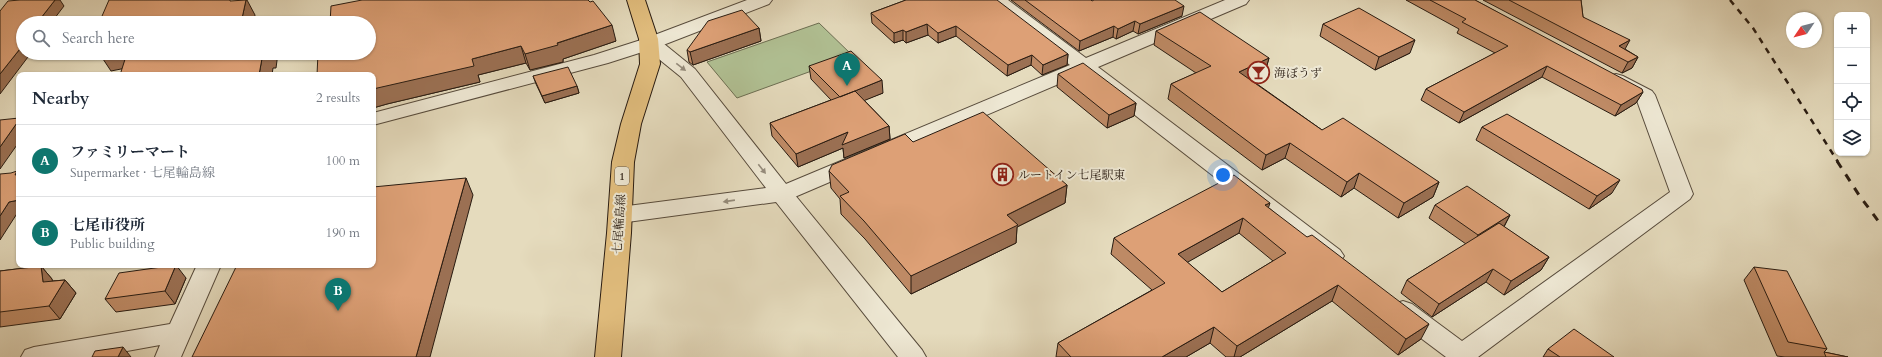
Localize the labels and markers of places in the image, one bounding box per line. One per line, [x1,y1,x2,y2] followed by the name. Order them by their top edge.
[834,53,860,86] pin: A
[1245,60,1271,86] bar icon: 海ぼうず
[1274,65,1322,81] place label: 海ぼうず
[990,162,1016,188] building icon: ルートイン七尾駅東
[1018,167,1125,183] place label: ルートイン七尾駅東
[325,278,351,311] pin: B

